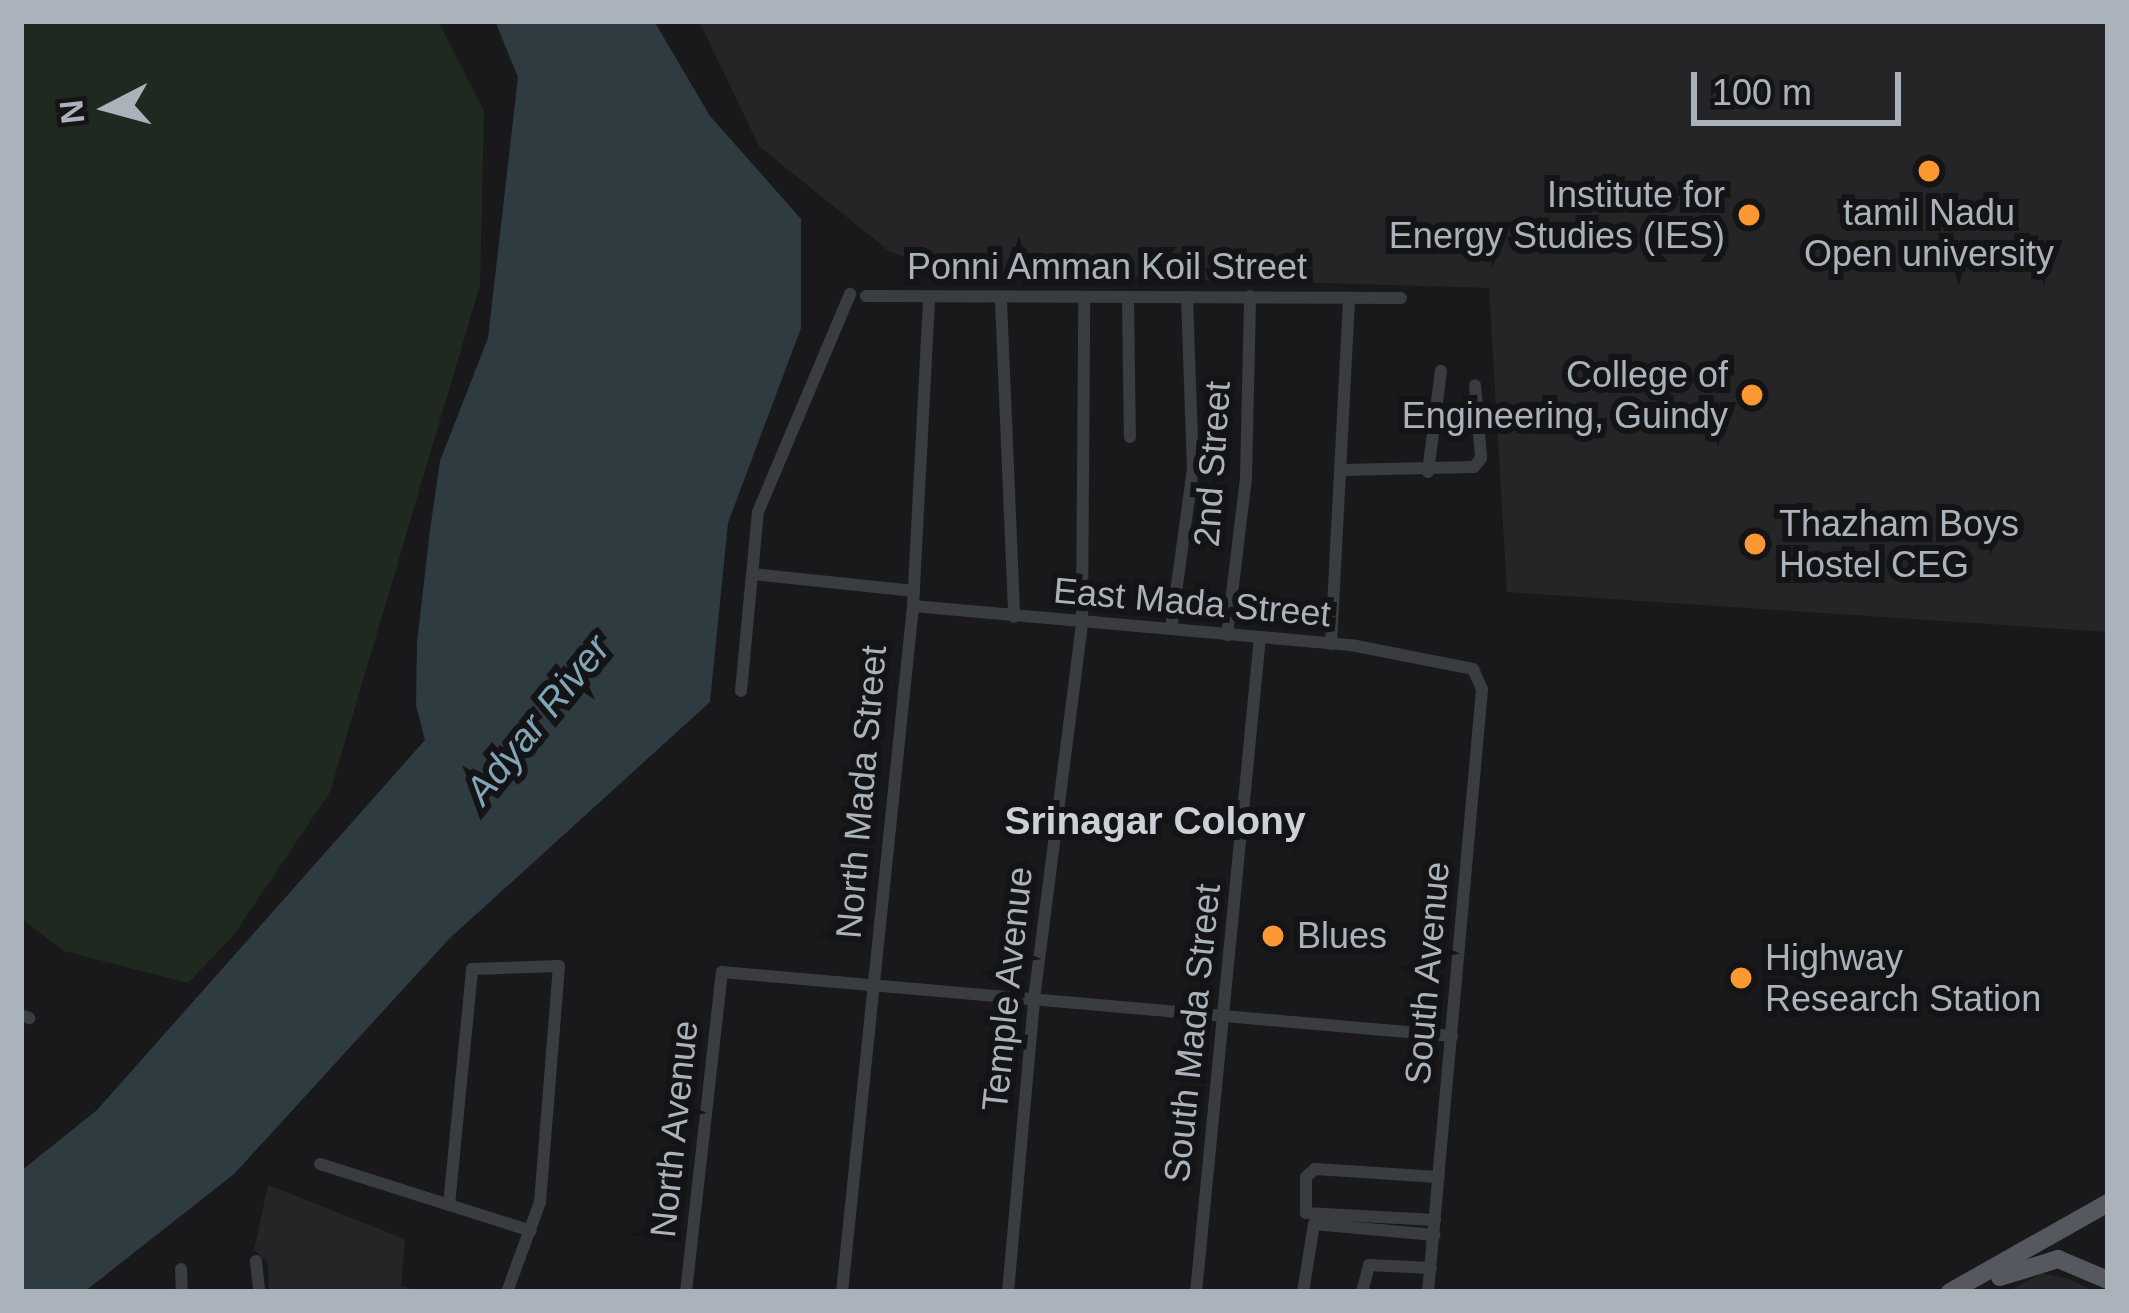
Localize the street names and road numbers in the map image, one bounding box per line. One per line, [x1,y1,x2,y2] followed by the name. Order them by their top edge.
[906,245,1308,289] street label: Ponni Amman Koil Street
[1185,380,1239,548] street label: 2nd Street
[1052,568,1332,636] street label: East Mada Street
[827,644,895,940] street label: North Mada Street
[1396,859,1458,1087] street label: South Avenue
[973,864,1041,1114] street label: Temple Avenue
[1155,881,1229,1185] street label: South Mada Street
[641,1018,707,1240] street label: North Avenue

